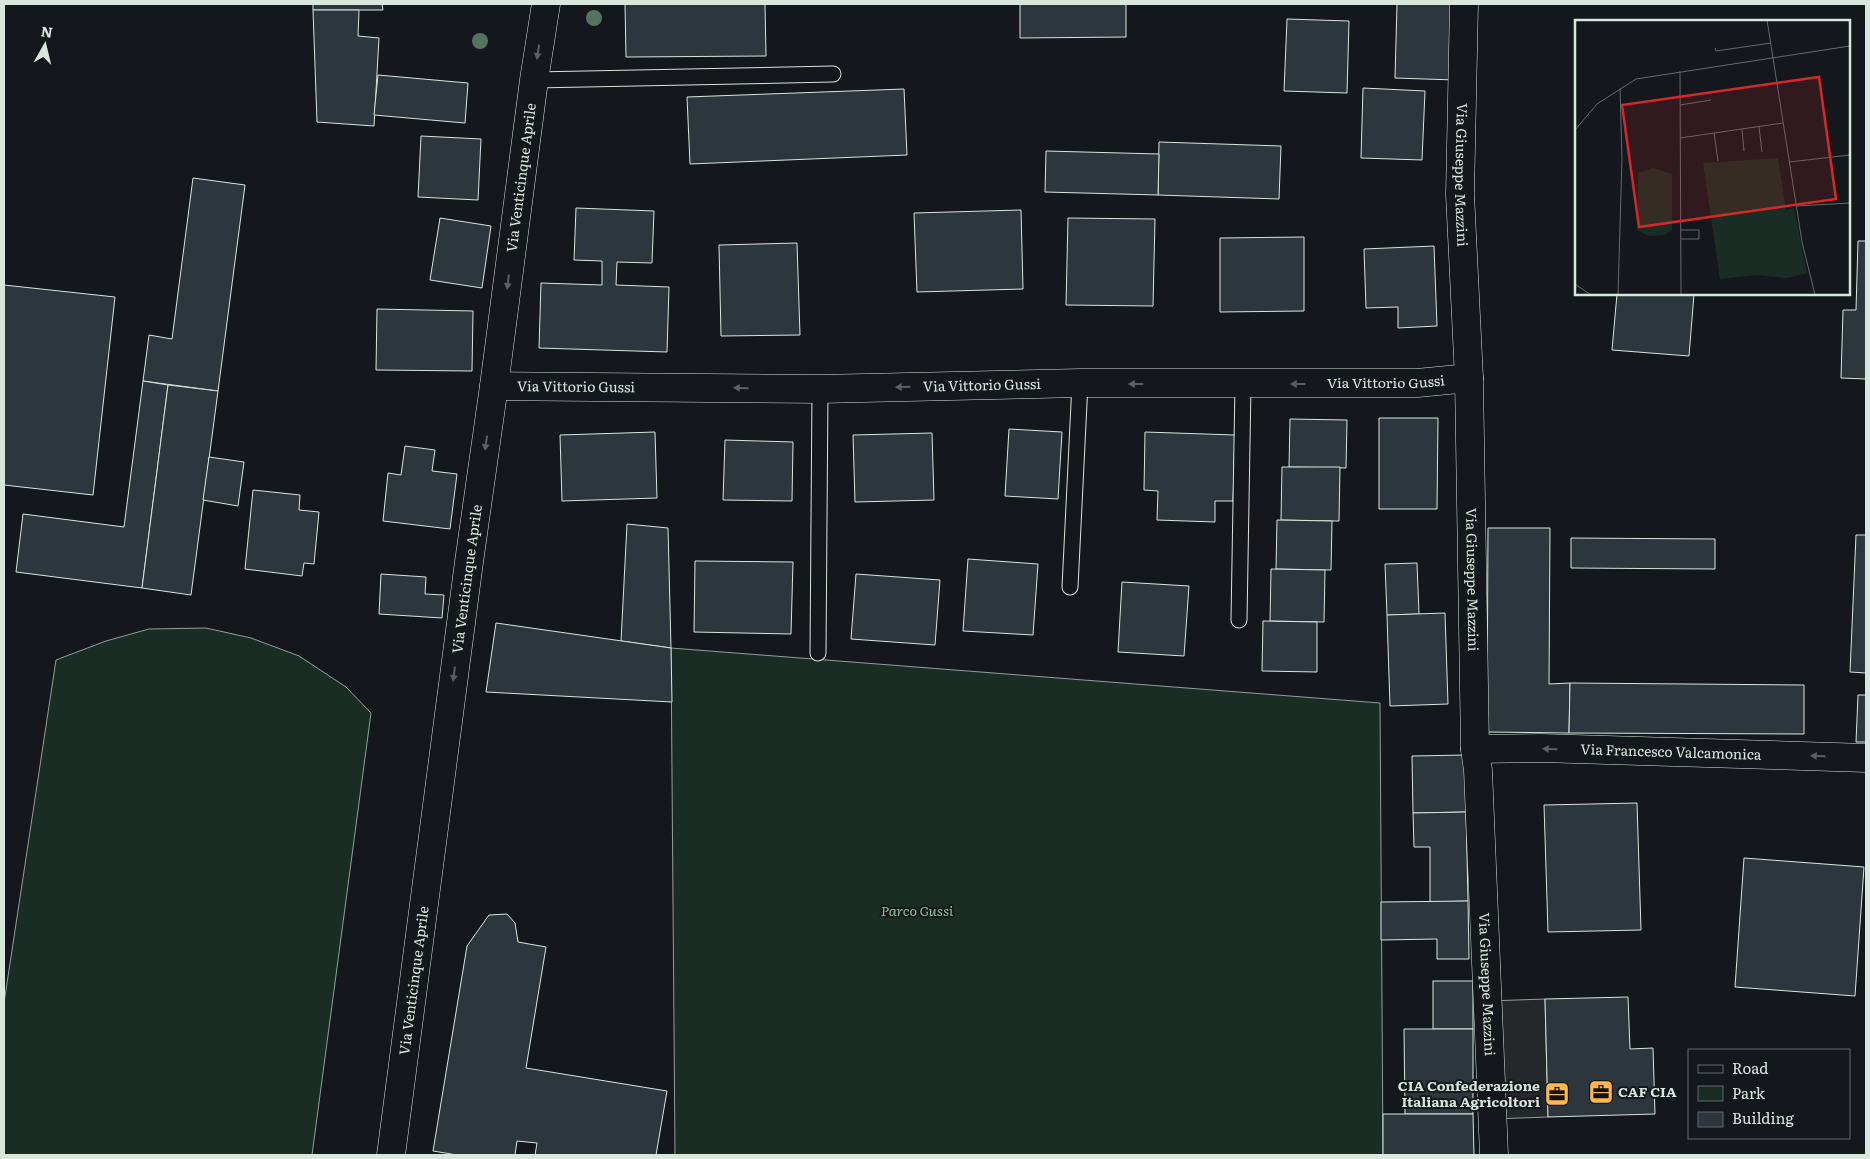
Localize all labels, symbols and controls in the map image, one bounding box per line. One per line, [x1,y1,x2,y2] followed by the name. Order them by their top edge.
[20,20,70,70] north arrow
[40,20,54,42] text: N
[1575,20,1850,295] inset map
[534,44,542,60] one-way arrow
[501,102,540,253] street label: Via Venticinque Aprile
[1451,103,1474,247] street label: Via Giuseppe Mazzini
[504,275,512,291] one-way arrow
[1327,369,1446,392] street label: Via Vittorio Gussi
[923,373,1041,396] street label: Via Vittorio Gussi
[517,375,635,396] street label: Via Vittorio Gussi
[1127,379,1143,387] one-way arrow
[1290,380,1306,388] one-way arrow
[895,383,911,391] one-way arrow
[732,384,748,392] one-way arrow
[482,436,490,452] one-way arrow
[446,503,486,655] street label: Via Venticinque Aprile
[1462,508,1484,652] street label: Via Giuseppe Mazzini
[450,666,458,682] one-way arrow
[1580,738,1762,764] street label: Via Francesco Valcamonica
[1542,744,1558,752] one-way arrow
[1809,752,1825,760] one-way arrow
[881,900,954,920] park label: Parco Gussi
[393,905,433,1056] street label: Via Venticinque Aprile
[1475,912,1501,1057] street label: Via Giuseppe Mazzini
[1688,1049,1850,1139] legend
[1732,1056,1768,1079] text: Road
[1398,1075,1540,1111] place label: CIA Confederazione Italiana Agricoltori
[1588,1079,1614,1105] office icon: CAF CIA
[1544,1081,1570,1107] office icon: CIA Confederazione Italiana Agricoltori
[1618,1081,1677,1101] place label: CAF CIA
[1732,1081,1766,1104] text: Park
[1732,1106,1794,1129] text: Building

